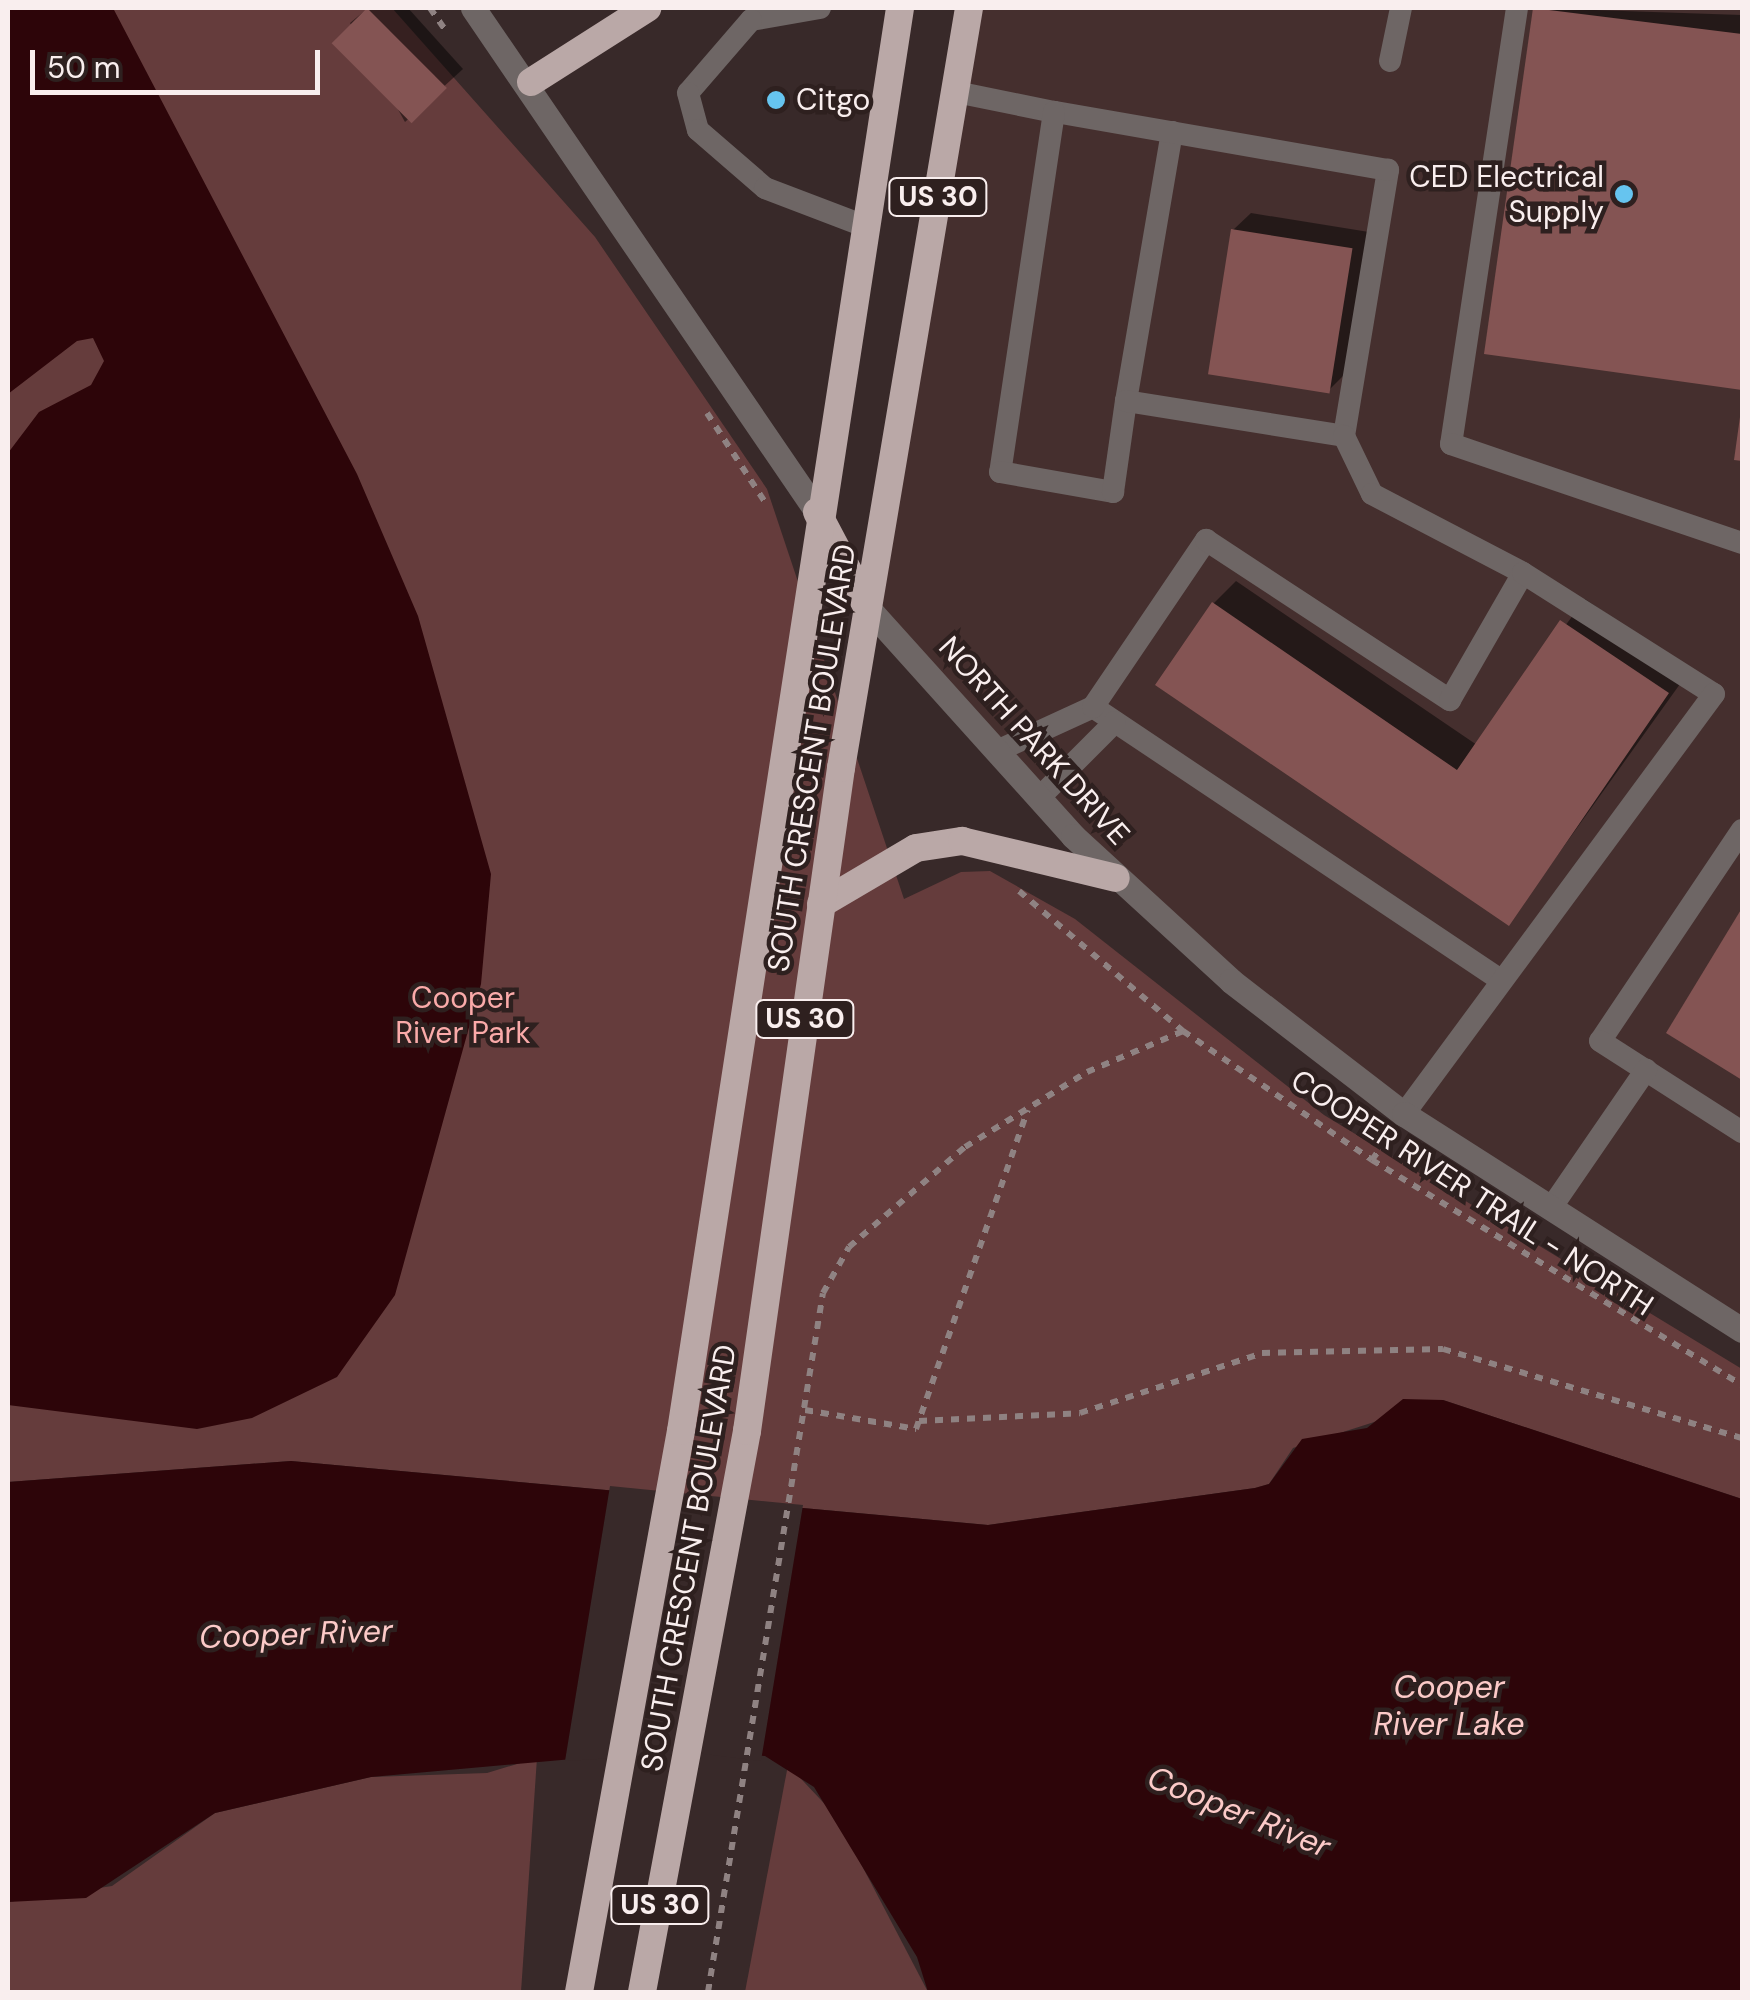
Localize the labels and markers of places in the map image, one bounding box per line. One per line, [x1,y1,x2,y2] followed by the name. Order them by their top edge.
[796,82,870,118] place label: Citgo
[765,89,787,111] marker: Citgo
[1409,159,1604,230] place label: CED Electrical Supply
[1613,183,1635,205] marker: CED Electrical Supply

